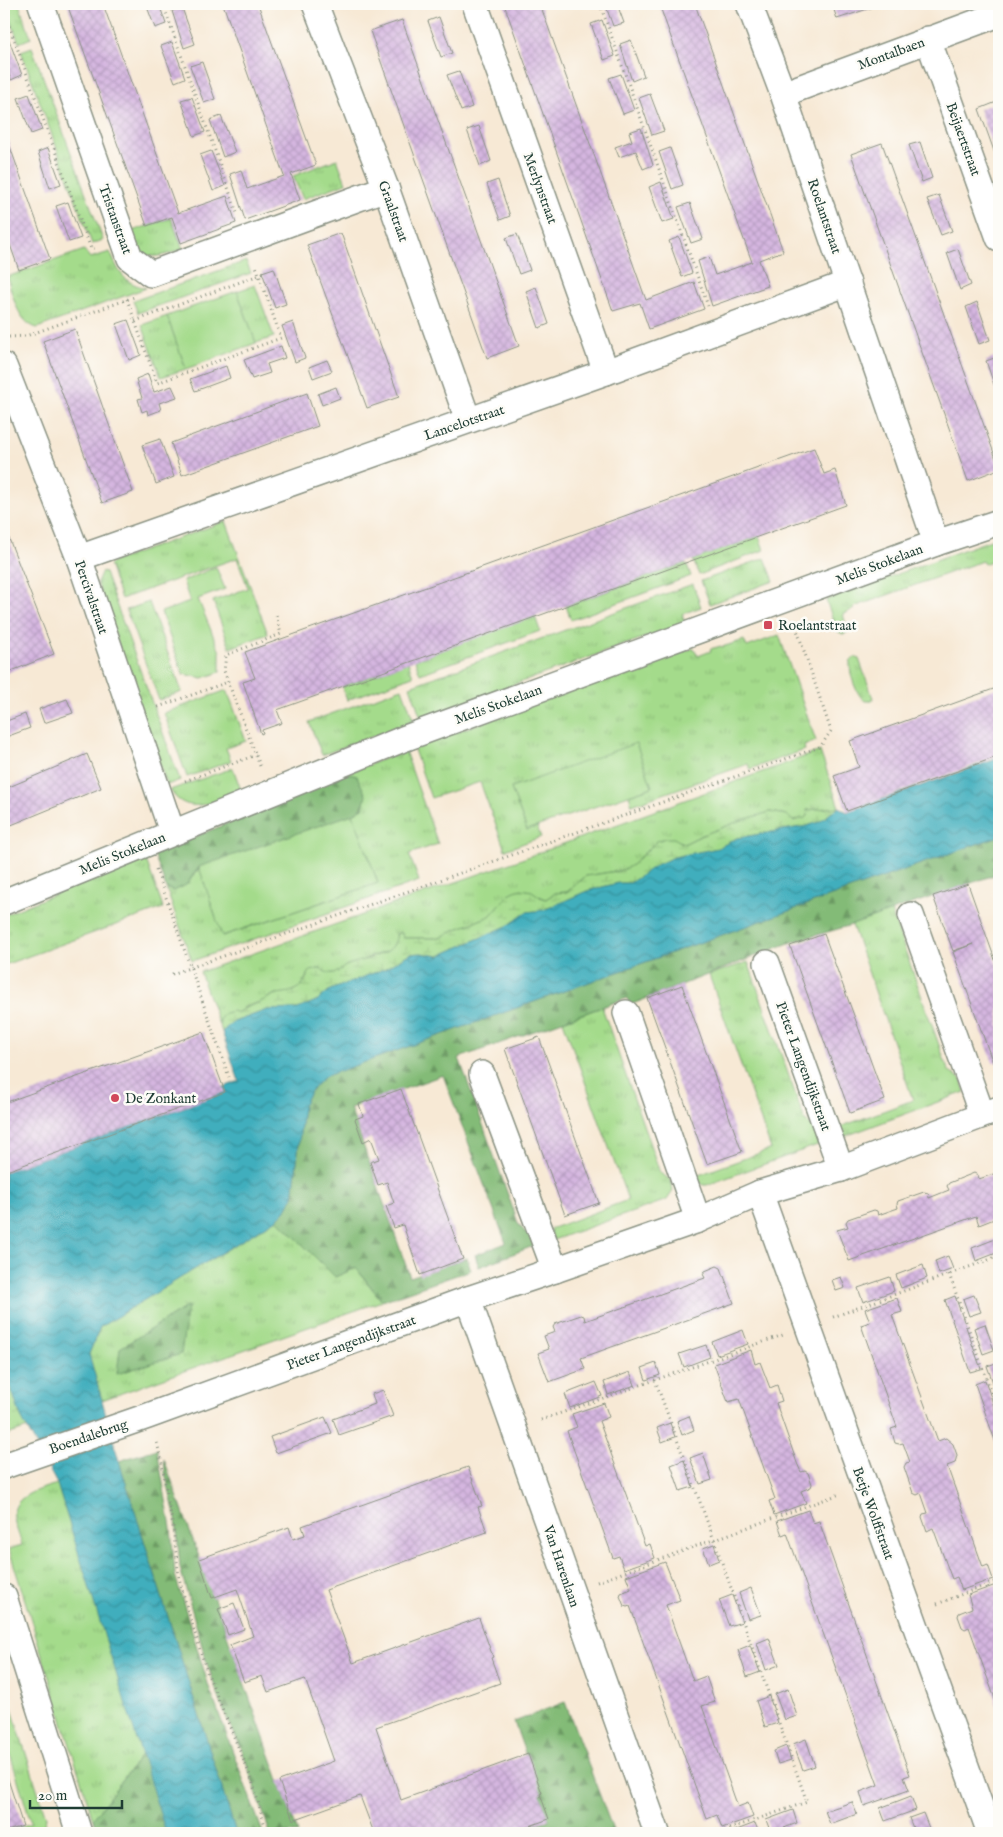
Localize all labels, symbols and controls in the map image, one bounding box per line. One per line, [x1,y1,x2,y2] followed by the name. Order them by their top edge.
[855,33,928,74] street label: Montalbaen
[941,100,985,179] street label: Beijaertstraat
[519,150,561,227] street label: Merlynstraat
[803,176,845,257] street label: Roelantstraat
[374,178,413,245] street label: Graalstraat
[94,182,136,257] street label: Tristanstraat
[422,401,507,445] street label: Lancelotstraat
[833,540,926,590] street label: Melis Stokelaan
[70,558,112,637] street label: Percivalstraat
[778,617,857,635] place label: Roelantstraat
[762,619,774,631] marker: Roelantstraat
[452,681,545,729] street label: Melis Stokelaan
[77,828,169,879] street label: Melis Stokelaan
[771,999,835,1134] street label: Pieter Langendijkstraat
[125,1090,196,1108] place label: De Zonkant
[109,1092,121,1104] marker: De Zonkant
[284,1311,419,1375] street label: Pieter Langendijkstraat
[47,1415,130,1459] street label: Boendalebrug
[848,1465,898,1562] street label: Betje Wolffstraat
[538,1522,584,1610] street label: Van Harenlaan
[30,1777,122,1809] scale bar
[38,1786,68,1805] text: 20 m

